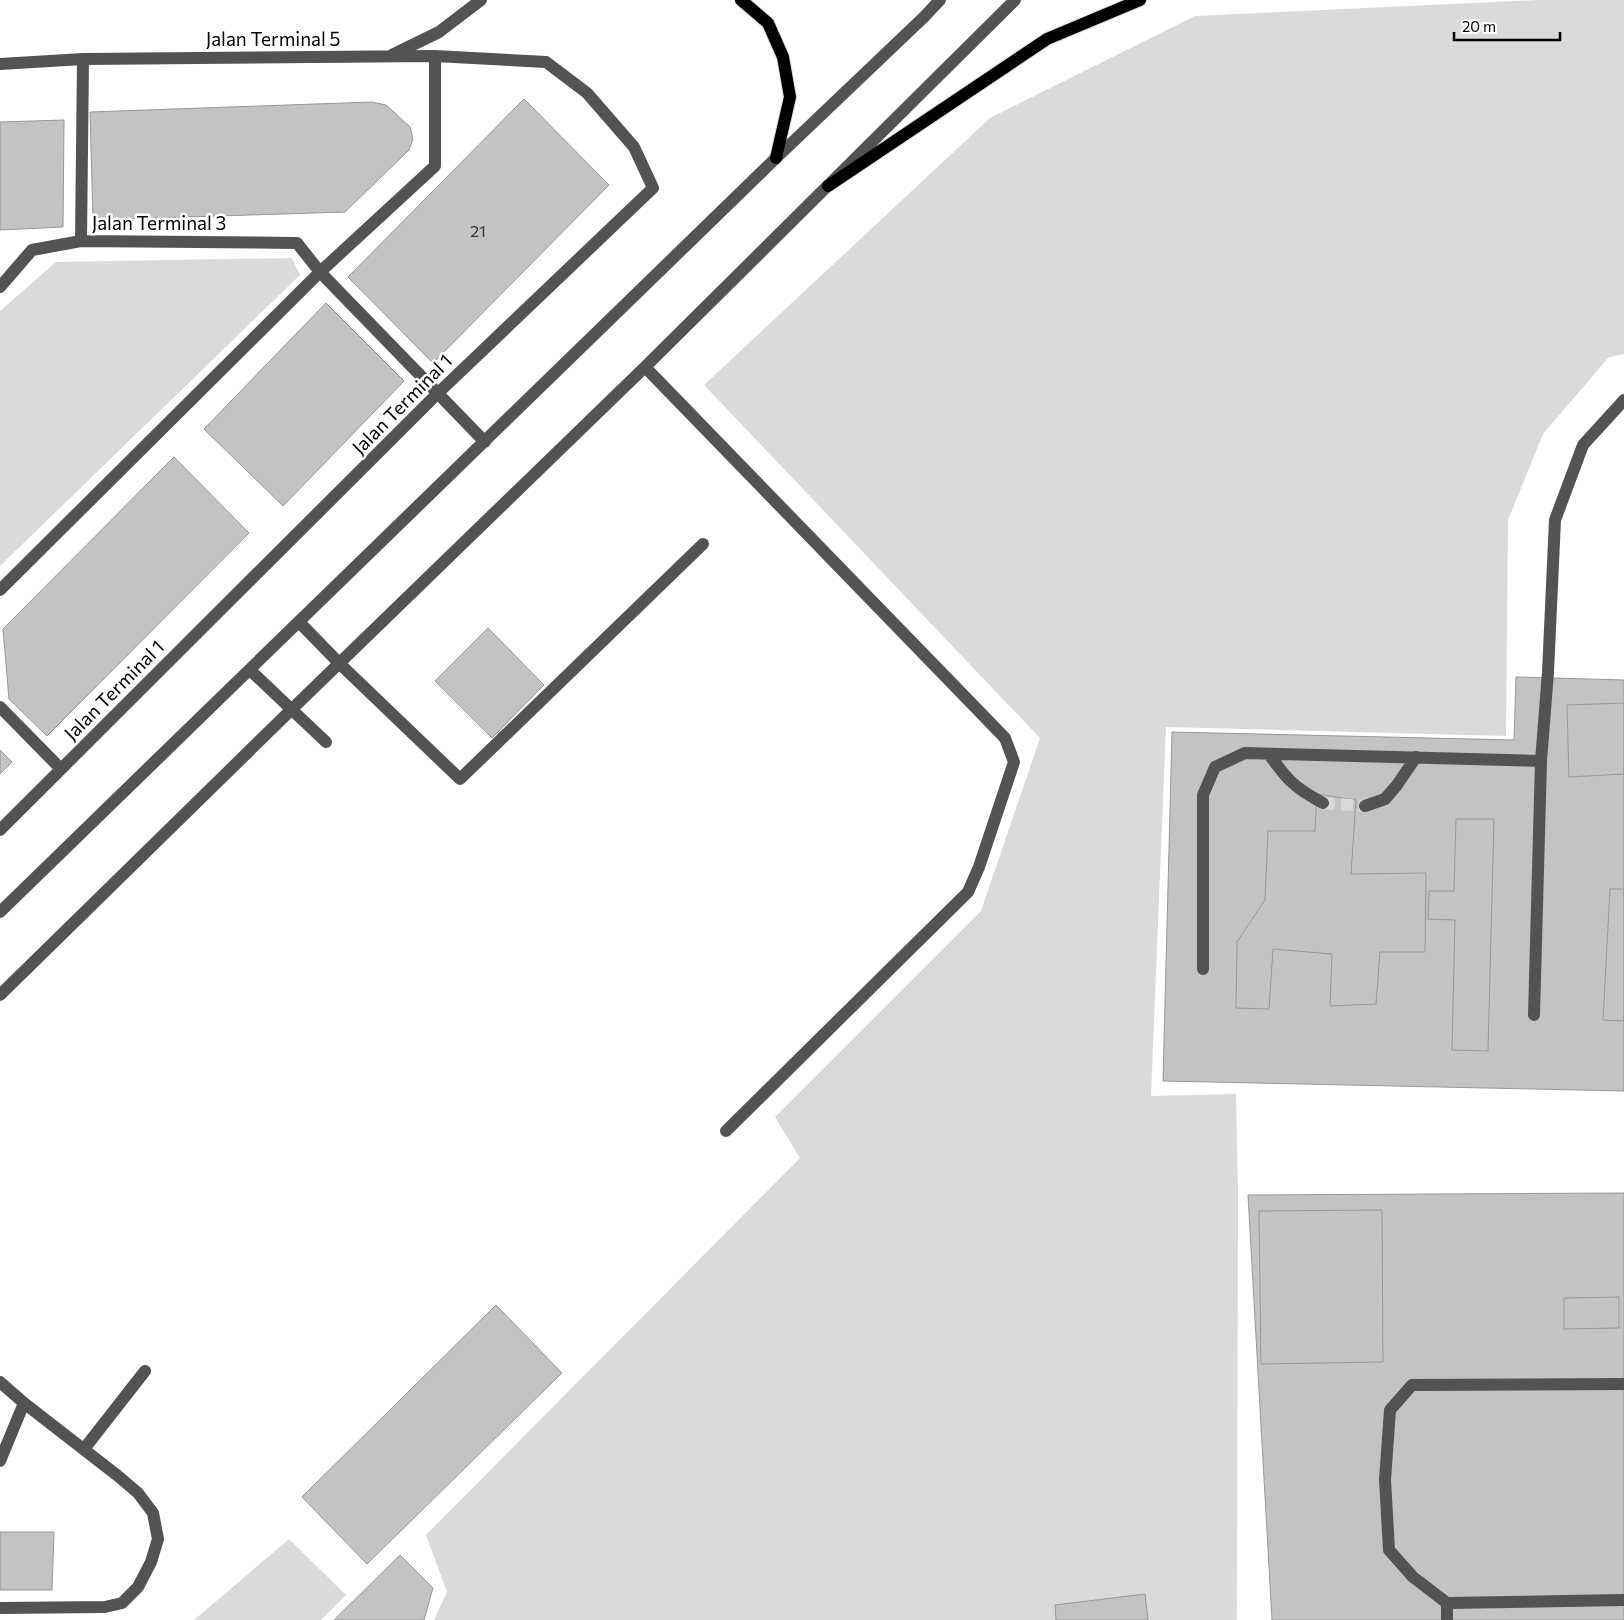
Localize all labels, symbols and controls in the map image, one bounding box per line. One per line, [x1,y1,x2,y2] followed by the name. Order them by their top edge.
[1454,10,1560,42] scale bar
[1462,17,1496,35] text: 20 m
[206,27,340,50] street label: Jalan Terminal 5
[92,211,226,234] street label: Jalan Terminal 3
[470,221,486,240] house number: 21
[347,349,456,458] street label: Jalan Terminal 1
[59,635,168,744] street label: Jalan Terminal 1

